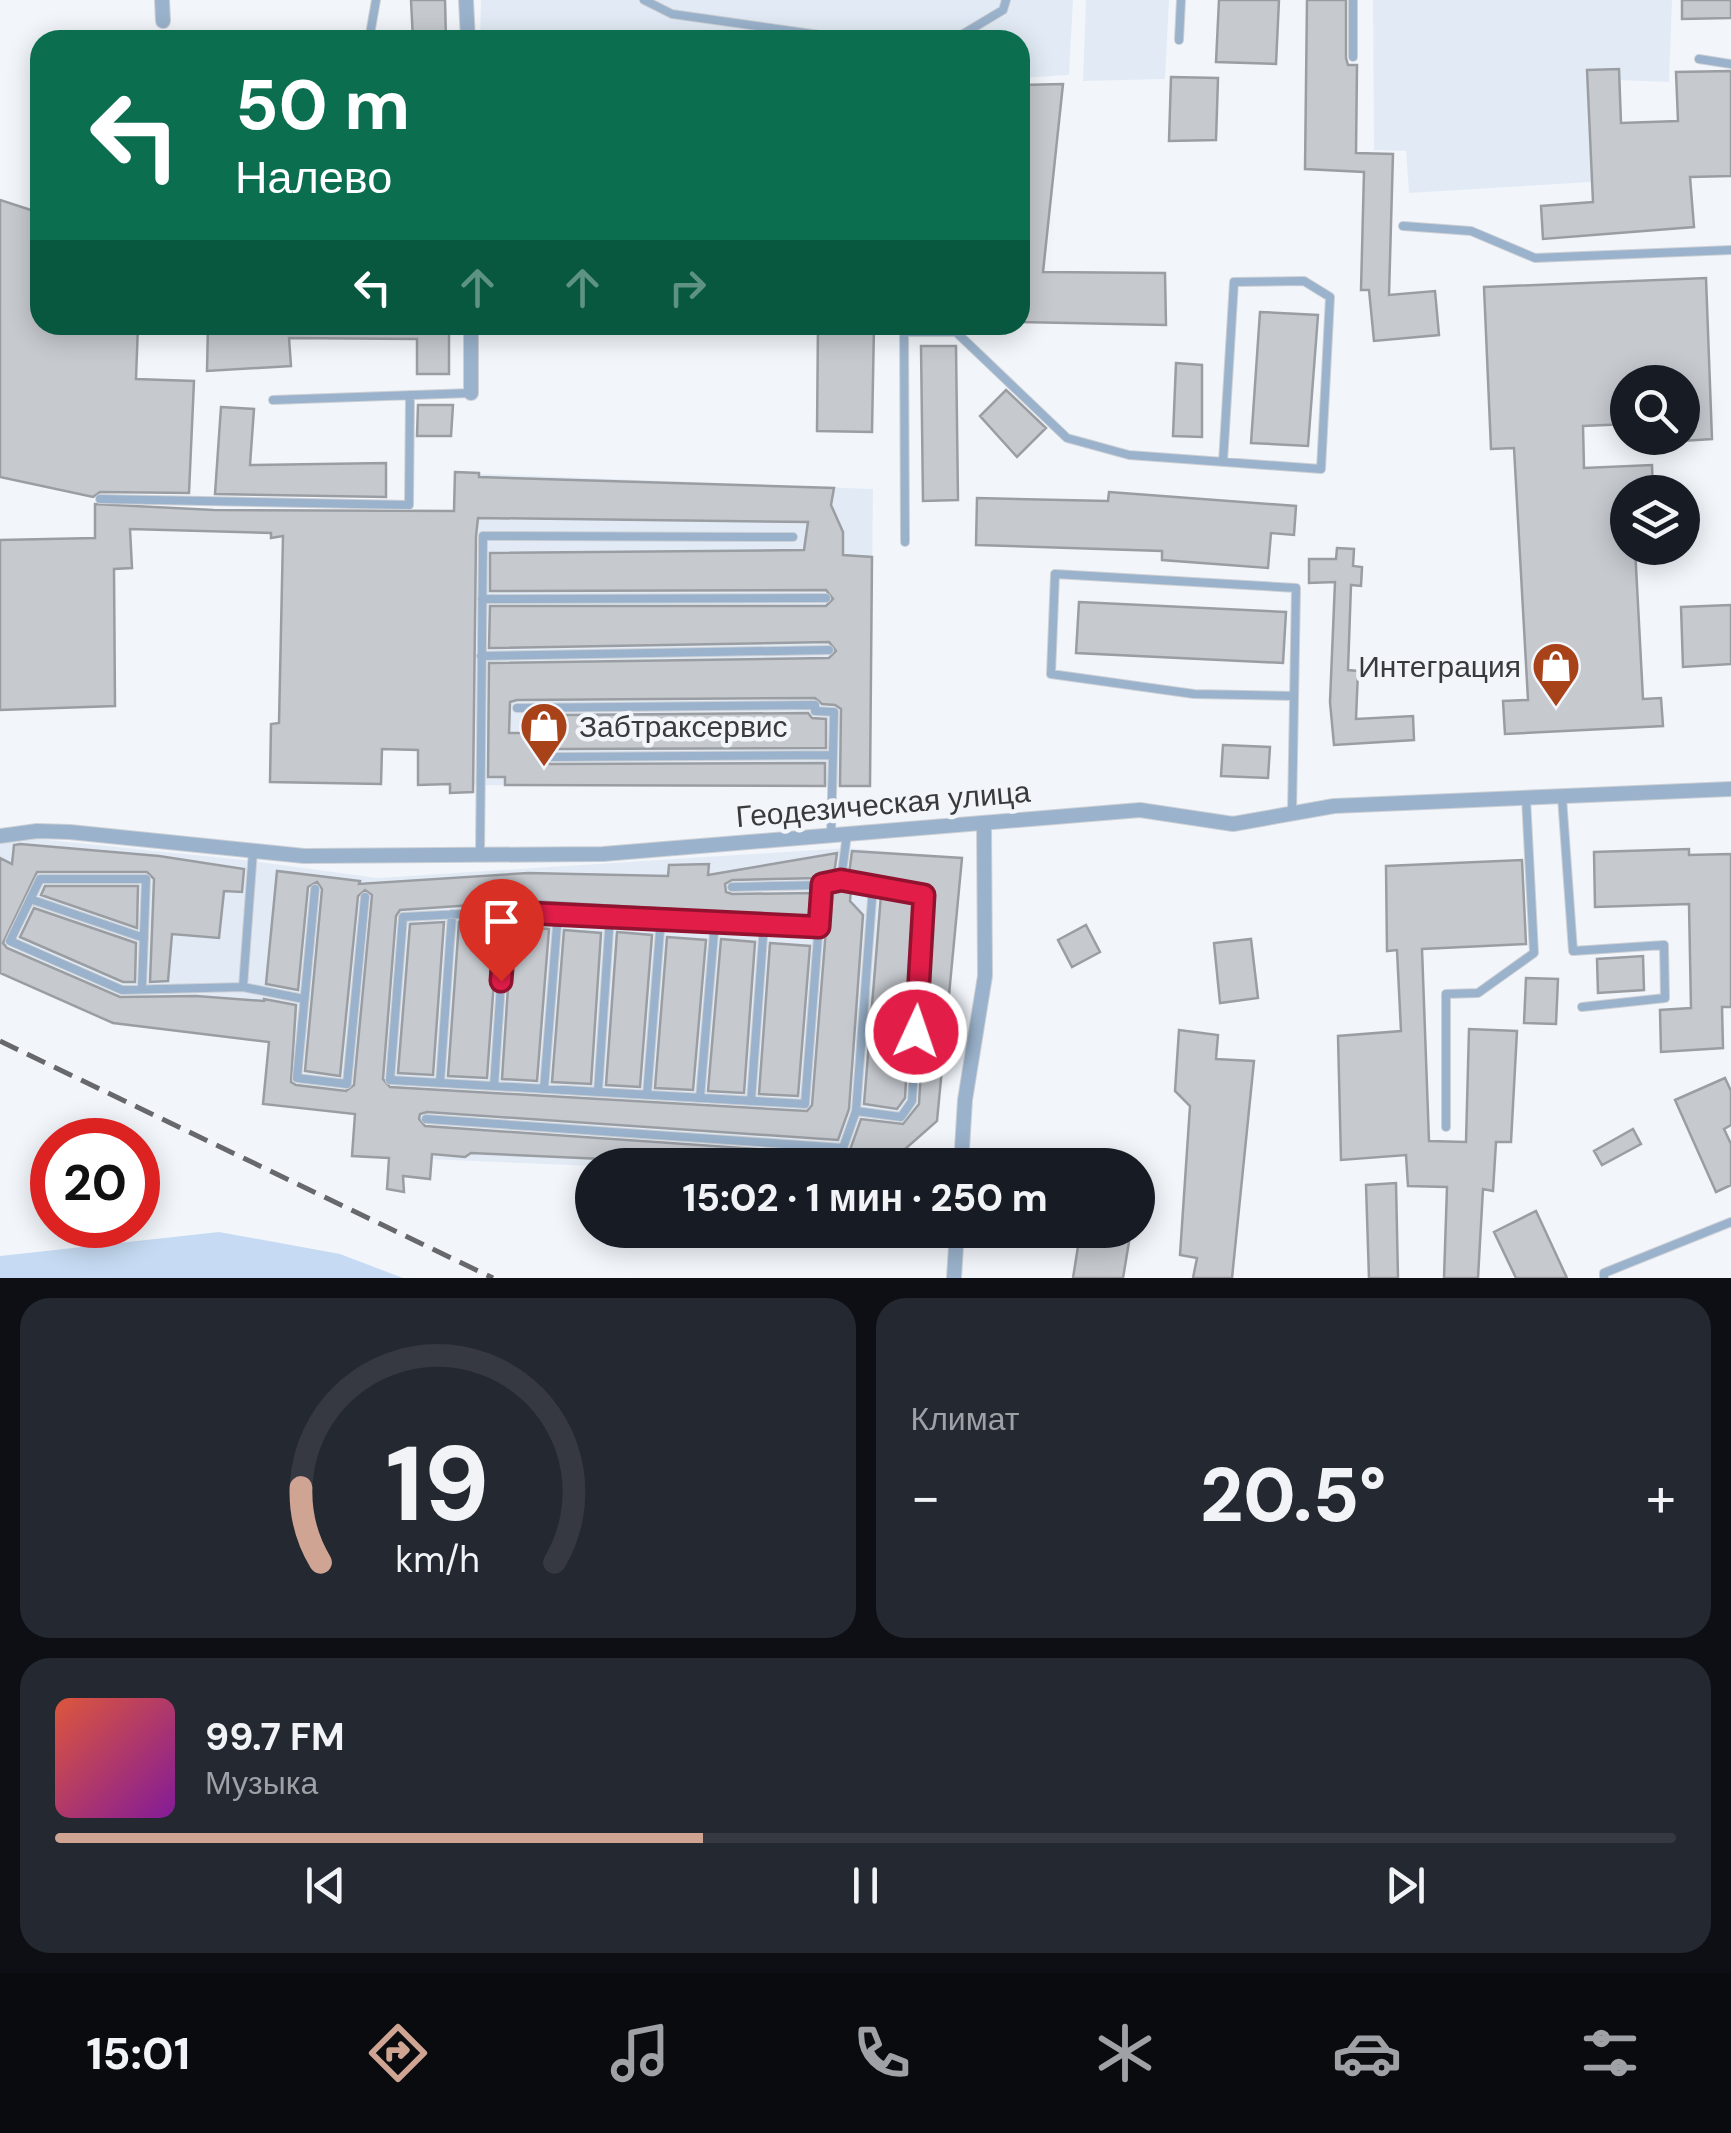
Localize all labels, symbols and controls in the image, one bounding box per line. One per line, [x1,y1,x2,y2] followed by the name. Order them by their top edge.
[235,60,410,151] text: 50 m
[70,70,200,200] icon: left
[235,148,392,207] text: Налево
[345,260,400,315] icon: left
[450,260,505,315] icon: ahead
[555,260,610,315] icon: ahead
[660,260,715,315] icon: right
[1610,365,1700,565] map controls
[1610,365,1700,455] button: search
[1610,475,1700,565] button: layers
[1530,640,1582,708] shop icon: Интеграция
[1358,647,1521,686] place label: Интеграция
[518,700,570,768] shop icon: Забтраксервис
[579,707,788,746] place label: Забтраксервис
[734,772,1032,836] street label: Геодезическая улица
[459,879,544,982] pin
[474,894,529,949] icon: arrive
[864,980,968,1084] position arrow
[30,1118,160,1248] speed limit sign: 20
[682,1173,1048,1223] text: 15:02 · 1 мин · 250 m
[911,1398,1019,1440] text: Климат
[386,1417,490,1552] text: 19
[1200,1447,1386,1544] text: 20.5°
[911,1461,941,1533] text: −
[1646,1461,1676,1533] text: +
[396,1537,480,1583] text: km/h
[205,1712,345,1762] text: 99.7 FM
[205,1762,318,1804] text: Музыка
[298,1858,353,1913] icon: previous
[838,1858,893,1913] icon: pause
[1378,1858,1433,1913] icon: next
[363,2018,433,2088] icon: directions
[605,2018,675,2088] icon: music
[847,2018,917,2088] icon: phone
[1090,2018,1160,2088] icon: climate
[1332,2018,1402,2088] icon: car
[1575,2018,1645,2088] icon: filters
[86,2024,190,2083] text: 15:01

